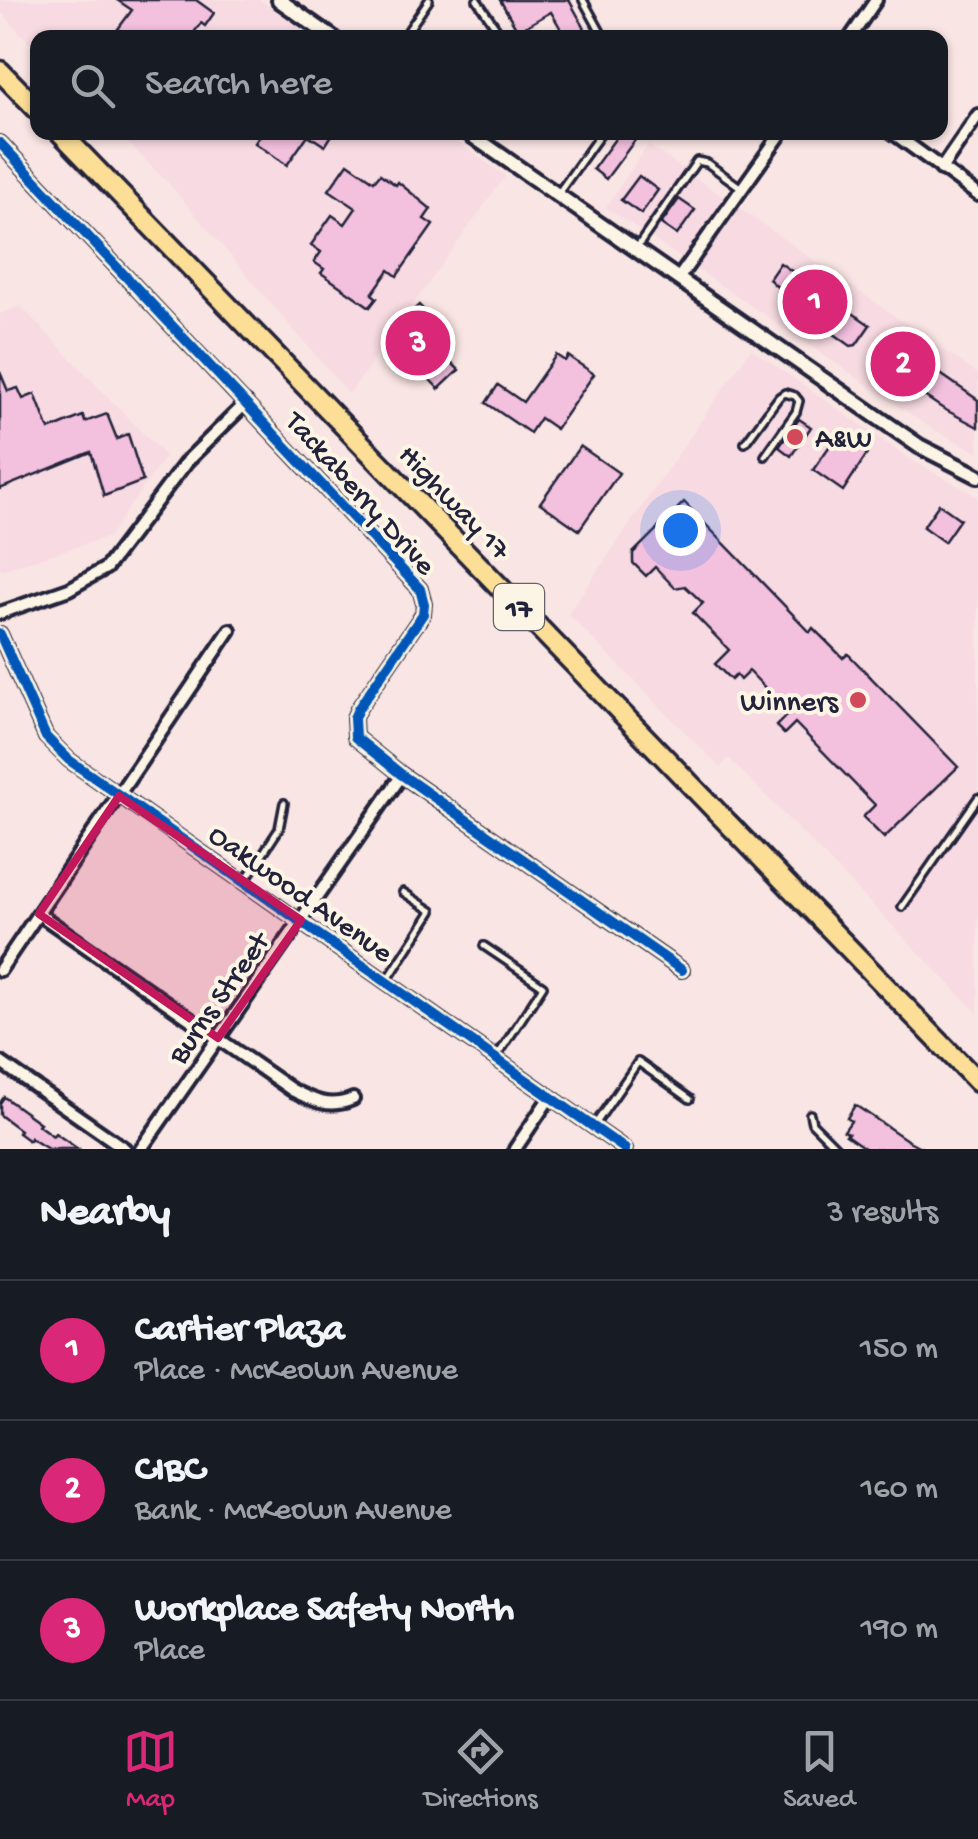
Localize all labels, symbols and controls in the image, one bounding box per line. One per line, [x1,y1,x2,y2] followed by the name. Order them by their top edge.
[30,30,948,140] search box
[65,58,120,113] icon: search
[145,63,332,107] text: Search here
[782,264,848,340] pin: 1
[386,306,450,380] pin: 3
[870,326,936,402] pin: 2
[275,404,442,584] street label: Tackaberry Drive
[815,424,872,459] place label: A&W
[784,426,806,448] marker: A&W
[389,439,517,570] street label: Highway 17
[655,505,706,556] your location
[494,584,544,630] road number: 17
[740,687,839,722] place label: Winners
[847,689,869,711] marker: Winners
[200,819,399,973] street label: Oakwood Avenue
[162,925,280,1073] street label: Burns Street
[40,1190,170,1239] text: Nearby
[827,1195,938,1233] text: 3 results
[135,1309,344,1353] text: Cartier Plaza
[66,1331,79,1369] text: 1
[860,1331,938,1369] text: 150 m
[135,1353,458,1391] text: Place · McKeown Avenue
[135,1449,205,1493] text: CIBC
[65,1471,80,1509] text: 2
[860,1471,938,1509] text: 160 m
[135,1493,451,1531] text: Bank · McKeown Avenue
[135,1589,514,1633] text: Workplace Safety North
[64,1611,81,1649] text: 3
[861,1611,938,1649] text: 190 m
[135,1633,205,1671] text: Place
[123,1724,178,1817] tab: Map
[424,1724,538,1817] tab: Directions
[783,1724,855,1817] tab: Saved

